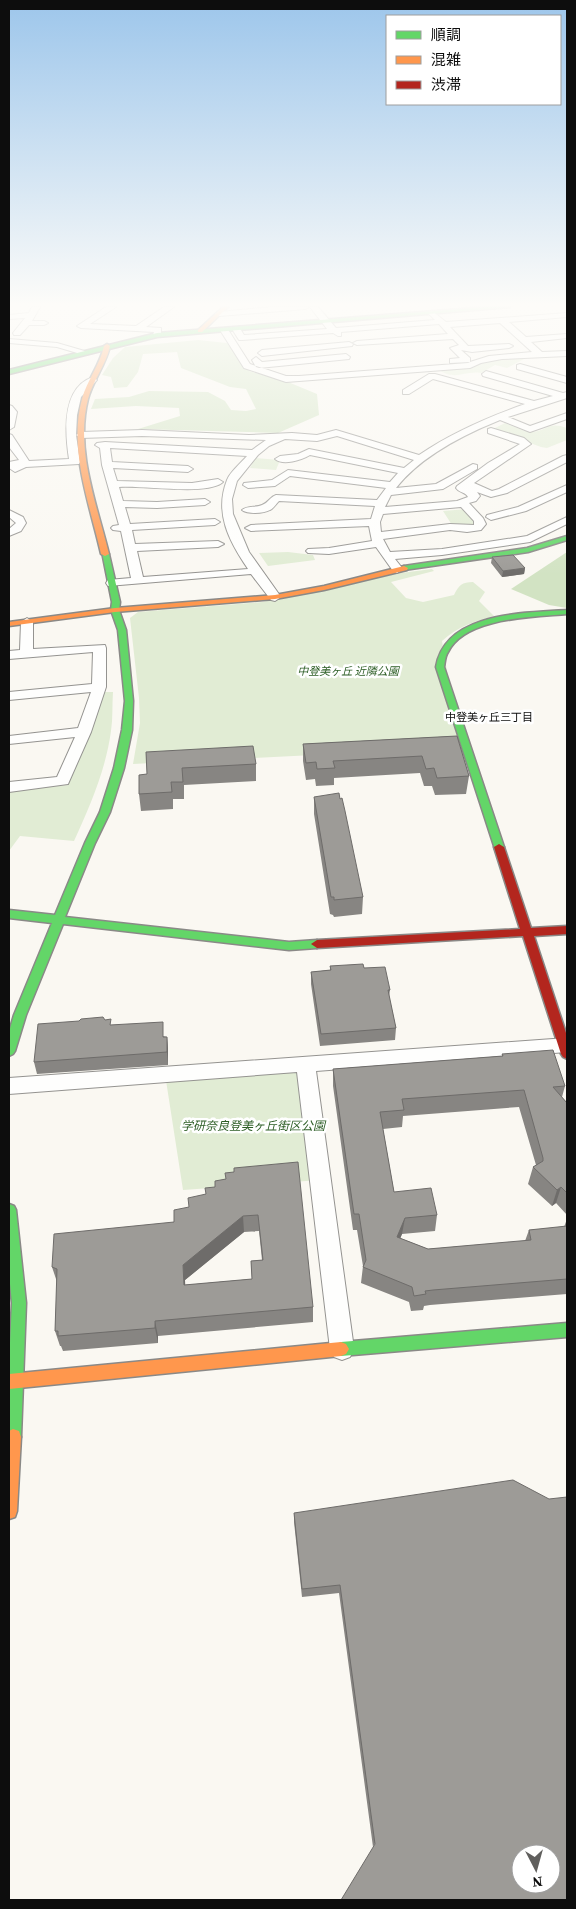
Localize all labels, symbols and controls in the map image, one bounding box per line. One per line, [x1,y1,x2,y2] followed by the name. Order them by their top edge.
[386,15,561,105] legend
[431,24,461,45] text: 順調
[431,49,461,70] text: 混雑
[431,74,461,95] text: 渋滞
[297,664,401,679] park label: 中登美ヶ丘 近隣公園
[445,710,533,725] district label: 中登美ヶ丘三丁目
[181,1118,327,1134] park label: 学研奈良登美ヶ丘街区公園
[511,1844,561,1894] north arrow
[531,1871,543,1892] text: N

